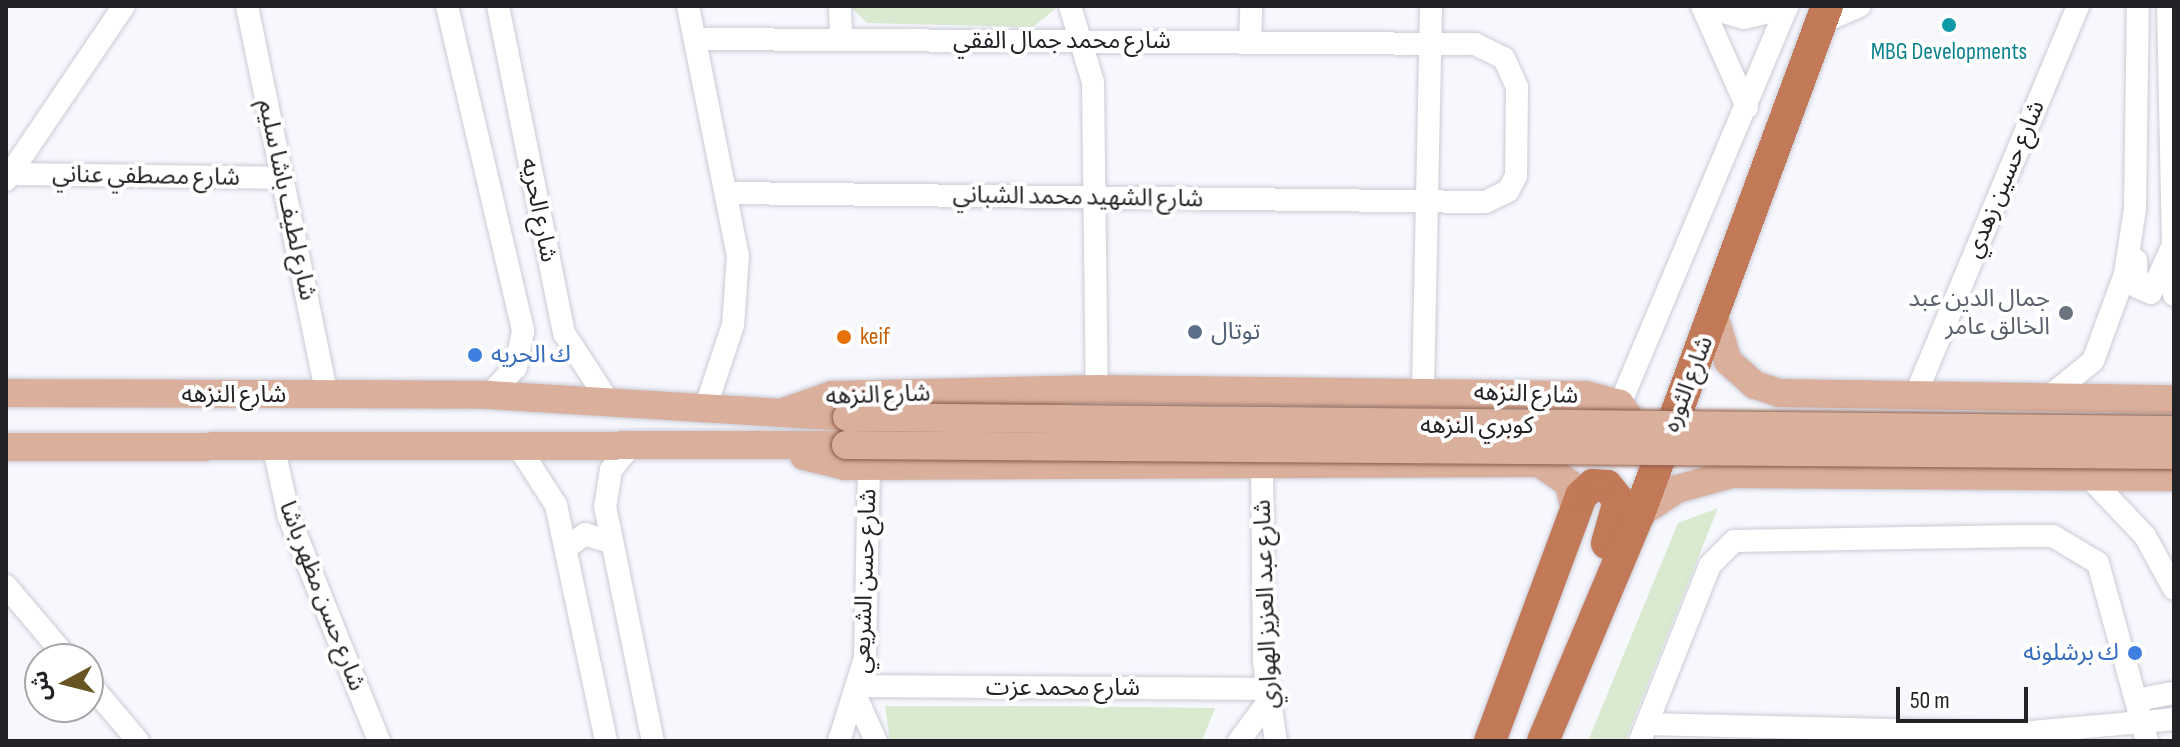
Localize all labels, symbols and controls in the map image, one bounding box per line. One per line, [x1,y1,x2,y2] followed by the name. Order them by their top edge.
[1940,16,1958,34] marker: MBG Developments
[953,27,1171,55] street label: شارع محمد جمال الفقي
[1871,38,2027,66] place label: MBG Developments
[1959,96,2051,262] street label: شارع حسين زهدي
[252,97,322,303] street label: شارع لطيف باشا سليم
[515,155,563,265] street label: شارع الحريه
[52,160,240,192] street label: شارع مصطفي عناني
[952,180,1204,214] street label: شارع الشهيد محمد الشباني
[1908,285,2050,341] place label: جمال الدين عبد الخالق عامر
[2057,304,2075,322] marker: جمال الدين عبد الخالق عامر
[1211,318,1260,346] place label: توتال
[860,323,890,351] place label: keif
[1186,323,1204,341] marker: توتال
[835,328,853,346] marker: keif
[1657,332,1719,436] street label: شارع الثوره
[491,341,571,369] place label: ك الحريه
[466,346,484,364] marker: ك الحريه
[1473,378,1579,410] street label: شارع النزهه
[825,379,931,411] street label: شارع النزهه
[182,381,286,409] street label: شارع النزهه
[1420,412,1534,440] street label: كوبري النزهه
[847,488,883,674] street label: شارع حسن الشريعي
[273,497,371,695] street label: شارع حسن مظهر باشا
[1248,499,1284,709] street label: شارع عبد العزيز الهواري
[2023,639,2119,667] place label: ك برشلونه
[24,643,104,723] north arrow
[2126,644,2144,662] marker: ك برشلونه
[26,669,57,702] text: ش
[1900,671,2032,721] scale bar
[986,674,1140,702] street label: شارع محمد عزت
[1910,686,1950,715] text: 50 m

